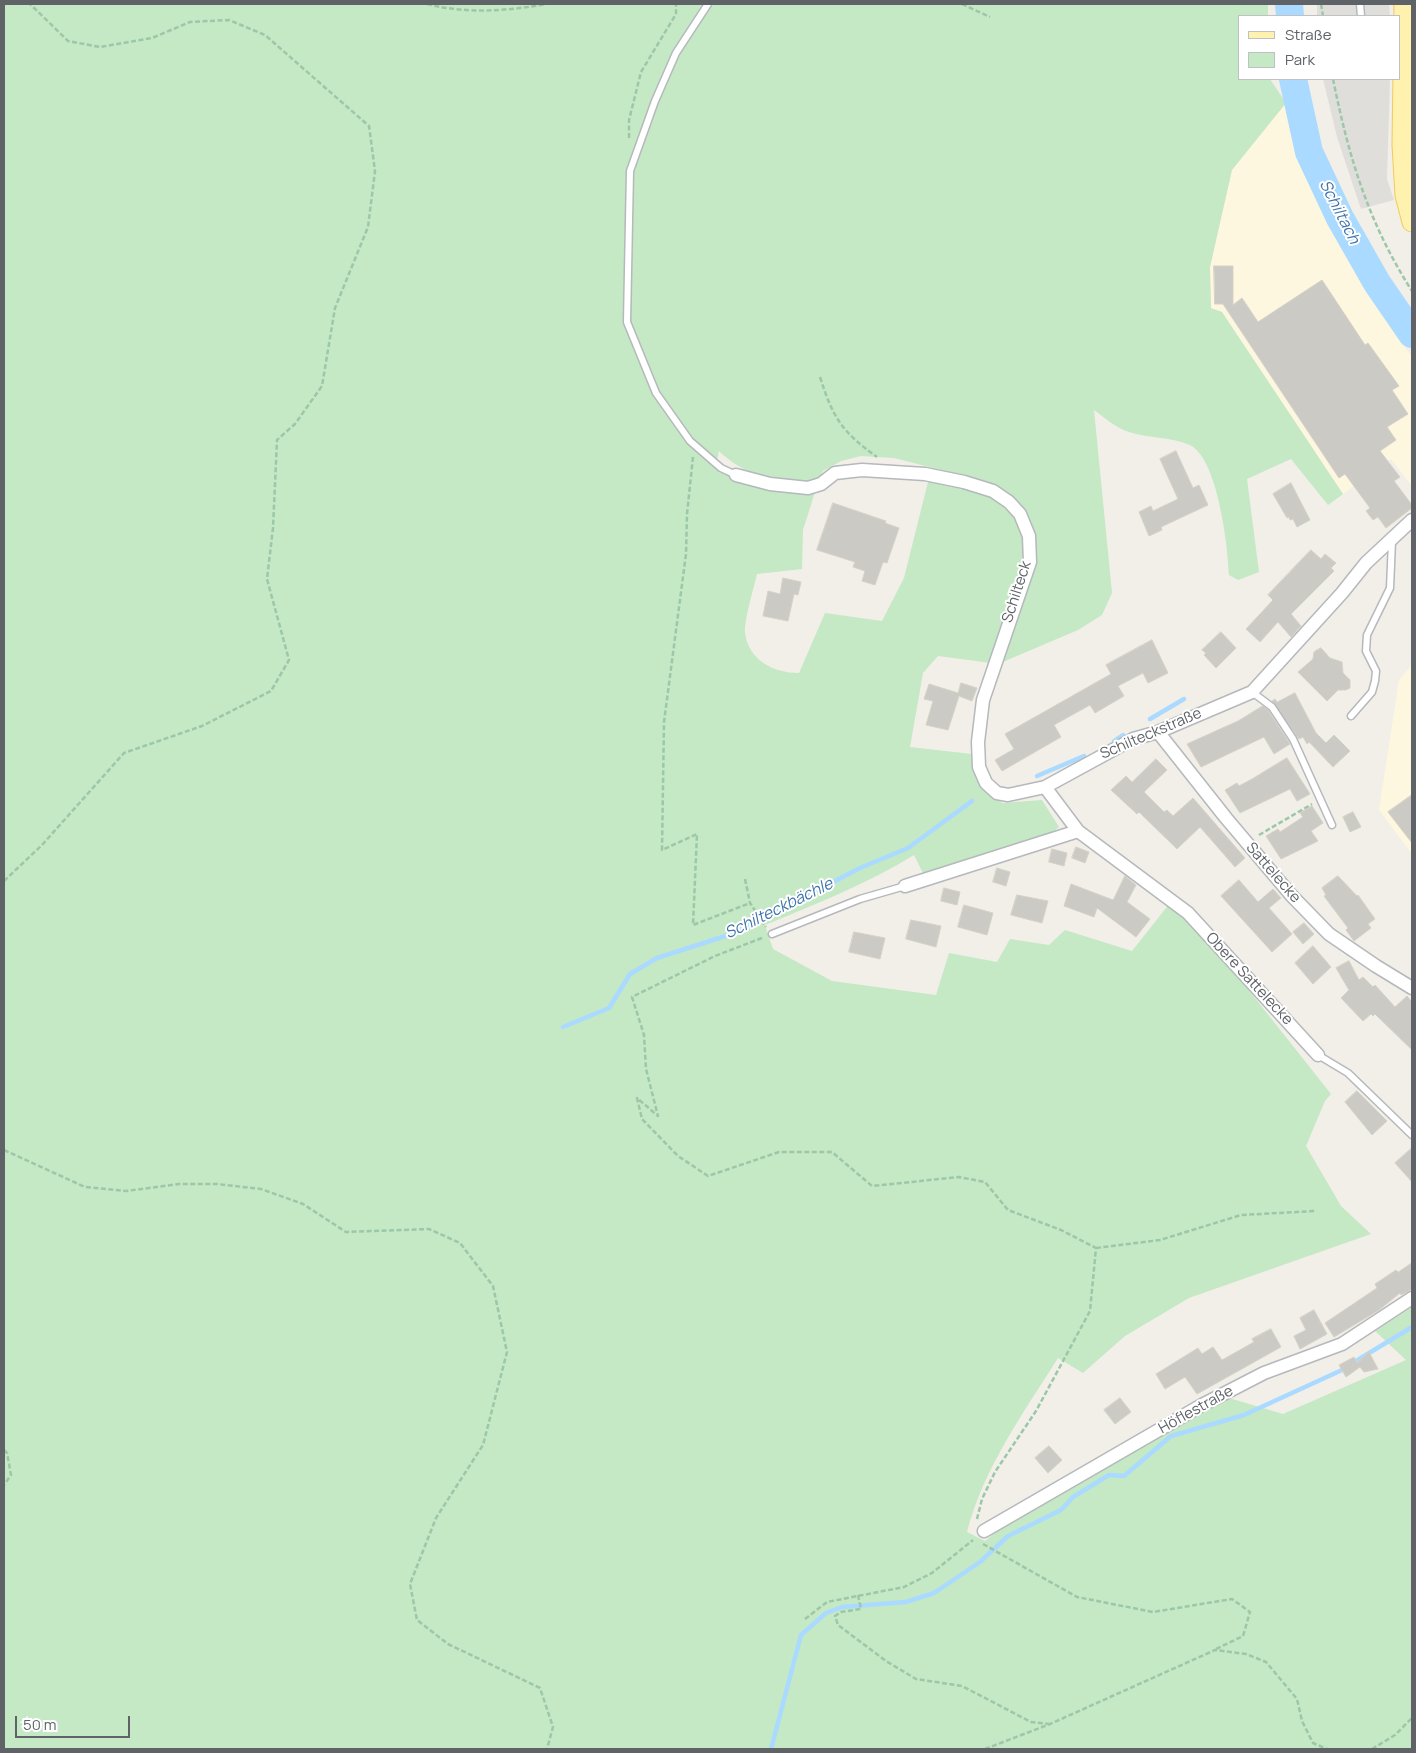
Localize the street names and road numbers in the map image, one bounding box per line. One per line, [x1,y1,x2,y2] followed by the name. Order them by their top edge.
[999,559,1035,625] street label: Schilteck
[1098,704,1204,764] street label: Schilteckstraße
[1242,839,1304,907] street label: Sattelecke
[1202,929,1296,1029] street label: Obere Sattelecke
[1156,1382,1236,1438] street label: Höflestraße

